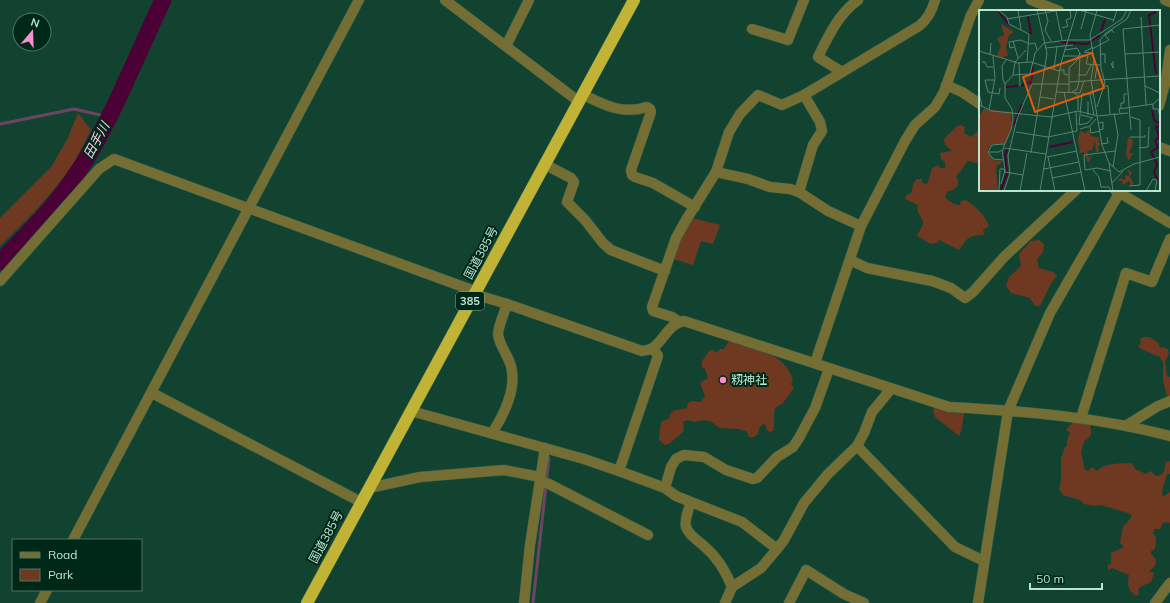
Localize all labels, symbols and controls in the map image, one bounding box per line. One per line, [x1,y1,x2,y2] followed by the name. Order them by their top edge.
[979,10,1160,191] inset map
[12,12,52,52] north arrow
[29,15,41,31] text: N
[80,117,113,161] water label: 田手川
[460,224,501,282] street label: 国道385号
[456,292,484,310] road number: 385
[731,372,767,387] place label: 籾神社
[718,375,728,385] marker: 籾神社
[305,508,346,566] street label: 国道385号
[12,539,142,591] legend
[48,547,77,562] text: Road
[1030,565,1102,591] scale bar
[48,567,74,582] text: Park
[1036,571,1064,586] text: 50 m

